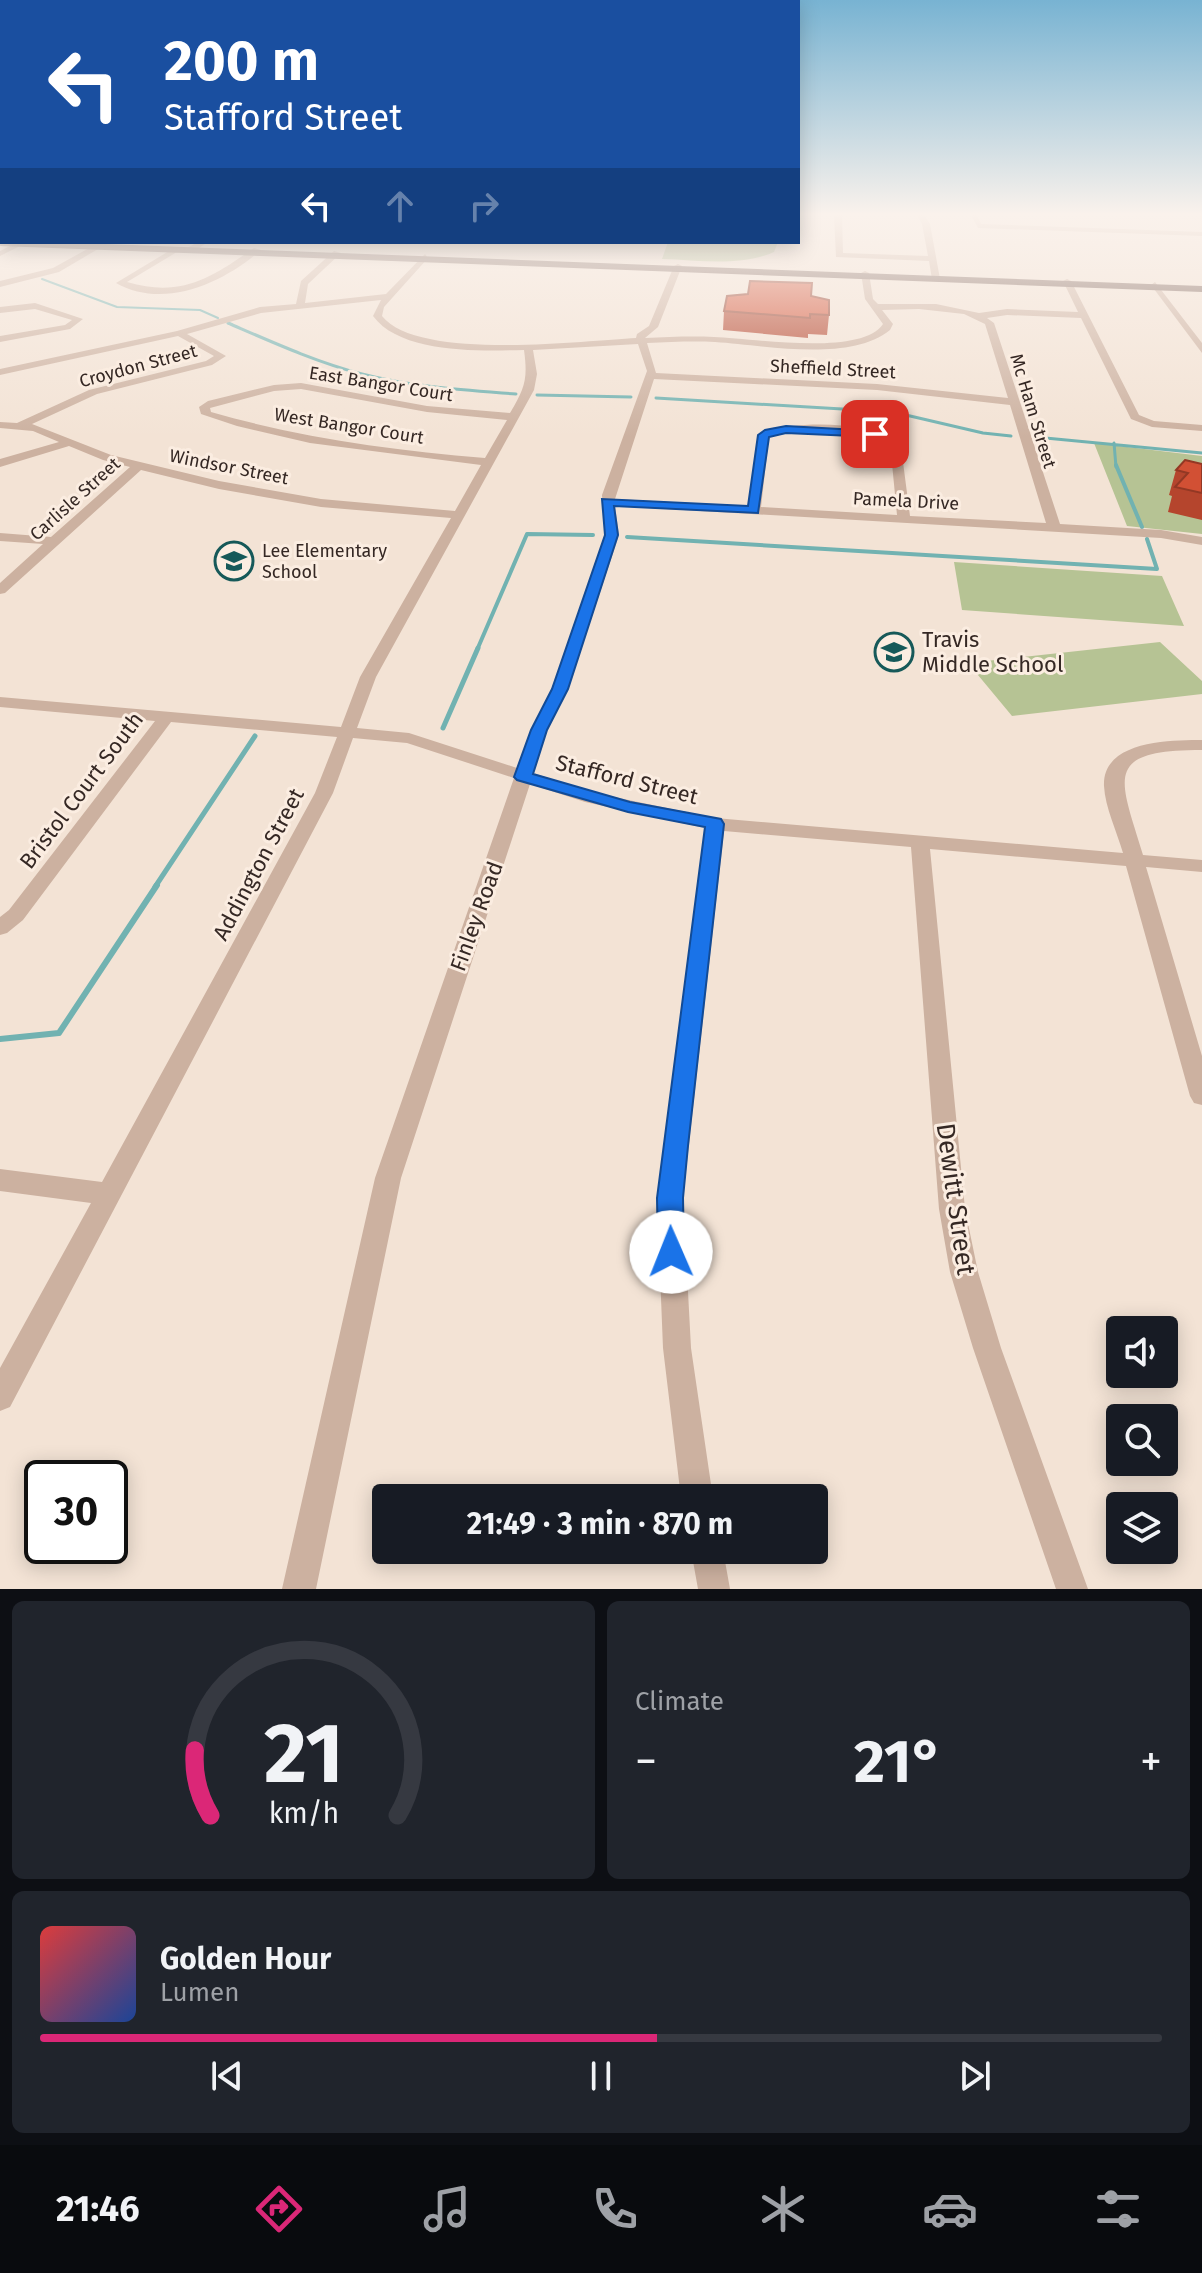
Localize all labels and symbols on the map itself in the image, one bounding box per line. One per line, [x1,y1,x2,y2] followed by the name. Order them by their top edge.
[77,340,200,392] street label: Croydon Street
[1005,351,1061,471] street label: Mc Ham Street
[770,355,897,383] street label: Sheffield Street
[307,362,455,406] street label: East Bangor Court
[841,400,909,468] pin
[273,403,426,449] street label: West Bangor Court
[168,445,291,489] street label: Windsor Street
[25,452,125,545] street label: Carlisle Street
[852,487,960,515] street label: Pamela Drive
[213,540,255,582] school or university icon: Lee Elementary School
[262,540,387,583] place label: Lee Elementary School
[922,626,1063,678] place label: Travis Middle School
[873,631,915,673] school or university icon: Travis Middle School
[14,707,149,874] street label: Bristol Court South
[553,749,701,810] street label: Stafford Street
[207,784,310,945] street label: Addington Street
[444,858,509,975] street label: Finley Road
[930,1121,982,1278] street label: Dewitt Street
[629,1210,713,1294] position arrow
[24,1460,128,1564] speed limit sign: 30

